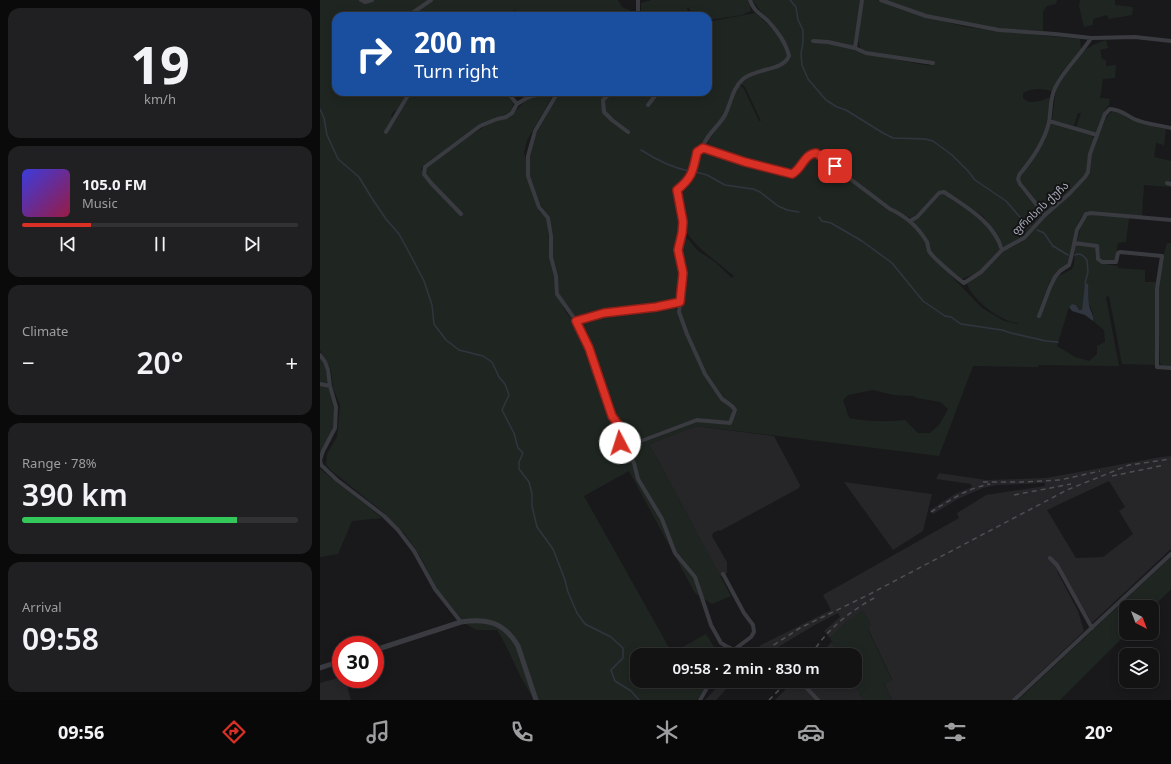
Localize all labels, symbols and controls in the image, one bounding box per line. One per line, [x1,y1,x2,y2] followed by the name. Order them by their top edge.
[414,23,497,61] text: 200 m
[130,28,190,99] text: 19
[348,28,400,80] icon: right
[414,59,498,83] text: Turn right
[144,90,176,108] text: km/h
[818,149,852,183] pin
[824,155,846,177] icon: arrive
[82,174,147,194] text: 105.0 FM
[1008,177,1071,238] street label: ფრისის ქუჩა
[82,194,118,212] text: Music
[57,233,79,255] icon: previous
[149,233,171,255] icon: pause
[241,233,263,255] icon: next
[22,322,68,340] text: Climate
[136,342,184,383] text: 20°
[22,347,35,377] text: −
[285,347,298,377] text: +
[599,422,641,464] position arrow
[22,454,97,472] text: Range · 78%
[22,474,128,515] text: 390 km
[22,598,62,616] text: Arrival
[1119,600,1159,640] north arrow
[1119,600,1159,688] map controls
[22,618,99,659] text: 09:58
[332,636,384,688] speed limit sign: 30
[1119,648,1159,688] button: layers
[672,658,820,678] text: 09:58 · 2 min · 830 m
[220,718,248,746] icon: directions
[364,718,392,746] icon: music
[508,718,536,746] icon: phone
[653,718,681,746] icon: climate
[797,718,825,746] icon: car
[941,718,969,746] icon: filters
[58,720,104,744] text: 09:56
[1085,720,1113,744] text: 20°

